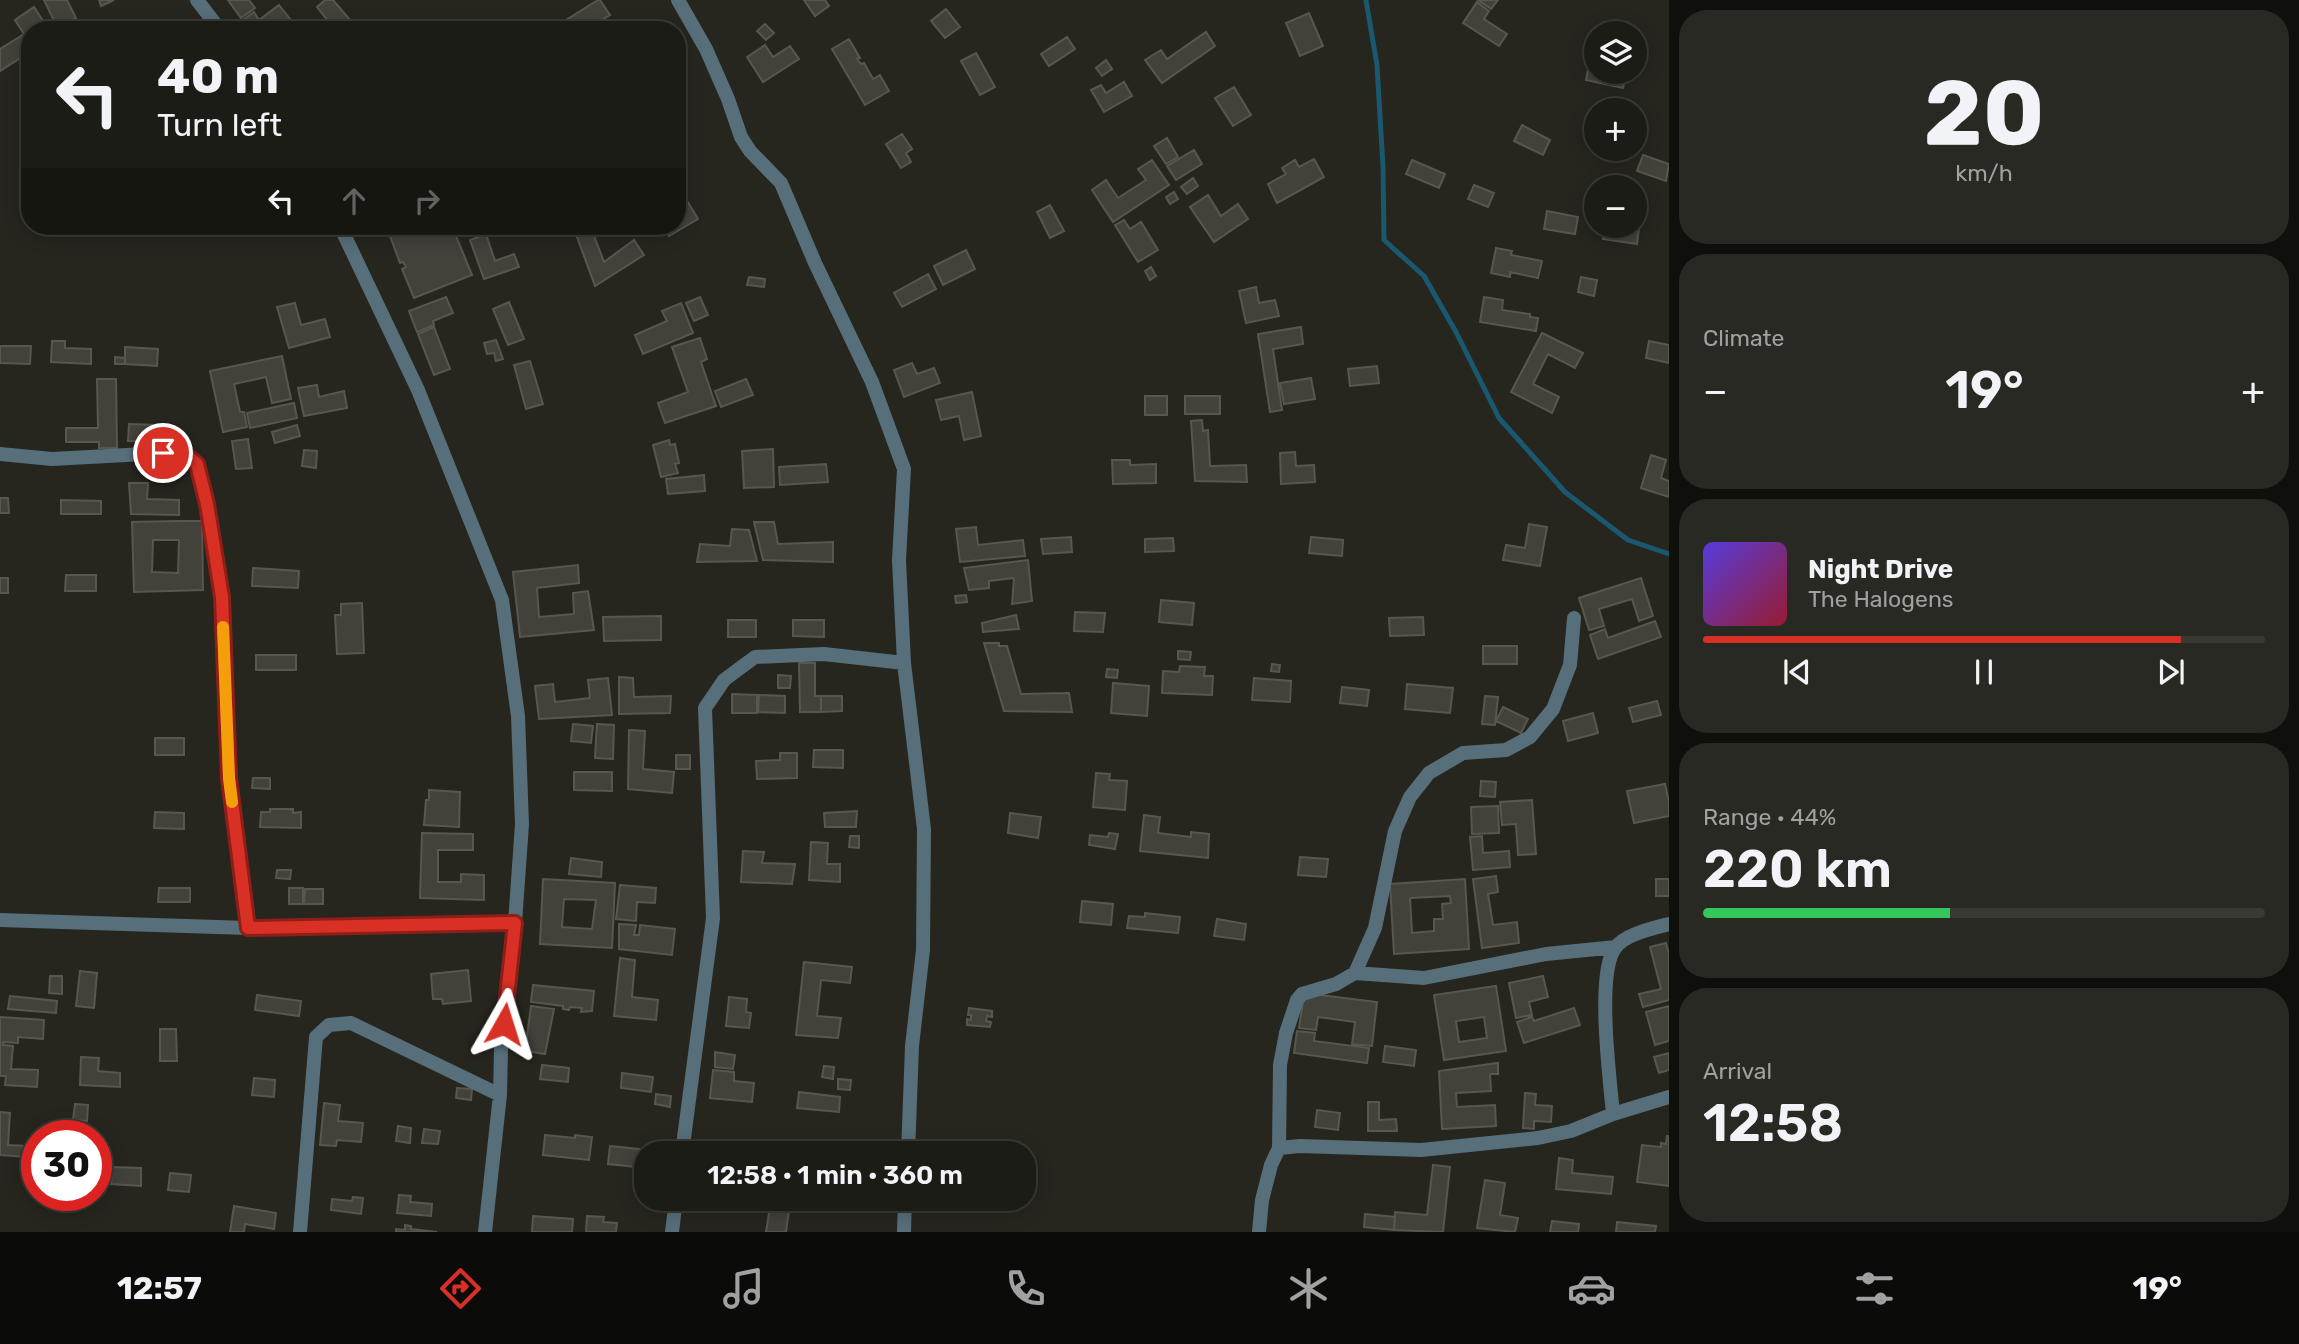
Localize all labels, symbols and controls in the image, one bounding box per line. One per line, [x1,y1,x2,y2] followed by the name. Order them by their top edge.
[1584,21,1647,238] map controls
[1584,21,1647,84] button: layers
[157,47,279,105] text: 40 m
[42,49,133,140] icon: left
[1923,59,2045,167] text: 20
[1584,98,1647,161] button: +
[157,106,282,144] text: Turn left
[1955,159,2013,187] text: km/h
[1584,175,1647,238] button: −
[262,182,300,220] icon: left
[335,182,373,220] icon: ahead
[408,182,446,220] icon: right
[1703,324,1784,352] text: Climate
[1945,359,2024,421] text: 19°
[1703,368,1728,414] text: −
[2241,368,2265,414] text: +
[133,423,193,483] pin
[144,434,182,472] icon: arrive
[1808,554,1953,585] text: Night Drive
[1808,585,1954,613] text: The Halogens
[1778,653,1816,691] icon: previous
[1965,653,2003,691] icon: pause
[2152,653,2190,691] icon: next
[1703,803,1836,831] text: Range · 44%
[1703,838,1892,900] text: 220 km
[467,987,541,1061] position arrow
[1703,1057,1772,1085] text: Arrival
[1703,1092,1843,1154] text: 12:58
[21,1120,112,1211] speed limit sign: 30
[707,1160,963,1191] text: 12:58 · 1 min · 360 m
[436,1264,485,1313] icon: directions
[719,1264,768,1313] icon: music
[1001,1264,1050,1313] icon: phone
[1284,1264,1333,1313] icon: climate
[1567,1264,1616,1313] icon: car
[1850,1264,1899,1313] icon: filters
[117,1269,202,1307] text: 12:57
[2132,1269,2182,1307] text: 19°

